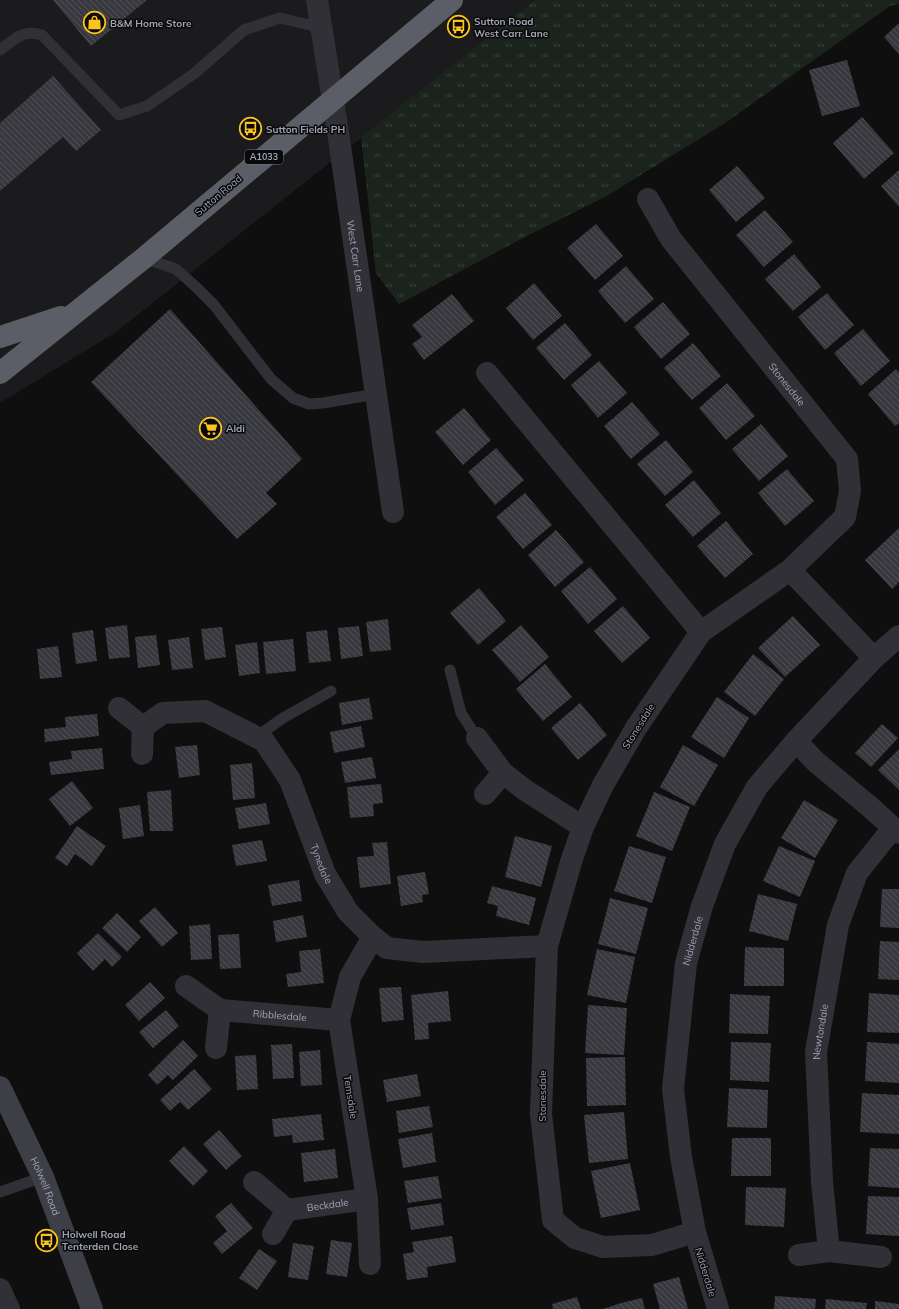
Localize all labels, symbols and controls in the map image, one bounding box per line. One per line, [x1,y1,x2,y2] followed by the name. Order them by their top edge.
[82,10,108,36] shop icon: B&M Home Store
[446,14,472,40] bus stop icon: Sutton Road West Carr Lane
[474,15,549,40] place label: Sutton Road West Carr Lane
[110,17,192,30] place label: B&M Home Store
[238,116,264,142] bus stop icon: Sutton Fields PH
[266,123,345,136] place label: Sutton Fields PH
[245,150,283,164] road number: A1033
[192,172,245,219] street label: Sutton Road
[344,219,367,293] street label: West Carr Lane
[766,360,808,409] street label: Stonesdale
[197,415,223,441] supermarket icon: Aldi
[226,422,245,435] place label: Aldi
[619,701,658,752] street label: Stonesdale
[307,842,335,886] street label: Tynedale
[680,915,706,967] street label: Nidderdale
[810,1003,831,1060] street label: Newtondale
[252,1007,307,1024] street label: Ribblesdale
[536,1070,549,1122] street label: Stonesdale
[341,1074,360,1120] street label: Temsdale
[27,1155,63,1217] street label: Holwell Road
[306,1196,349,1214] street label: Beckdale
[34,1227,60,1253] bus stop icon: Holwell Road Tenterden Close
[62,1228,139,1253] place label: Holwell Road Tenterden Close
[692,1246,719,1298] street label: Nidderdale

